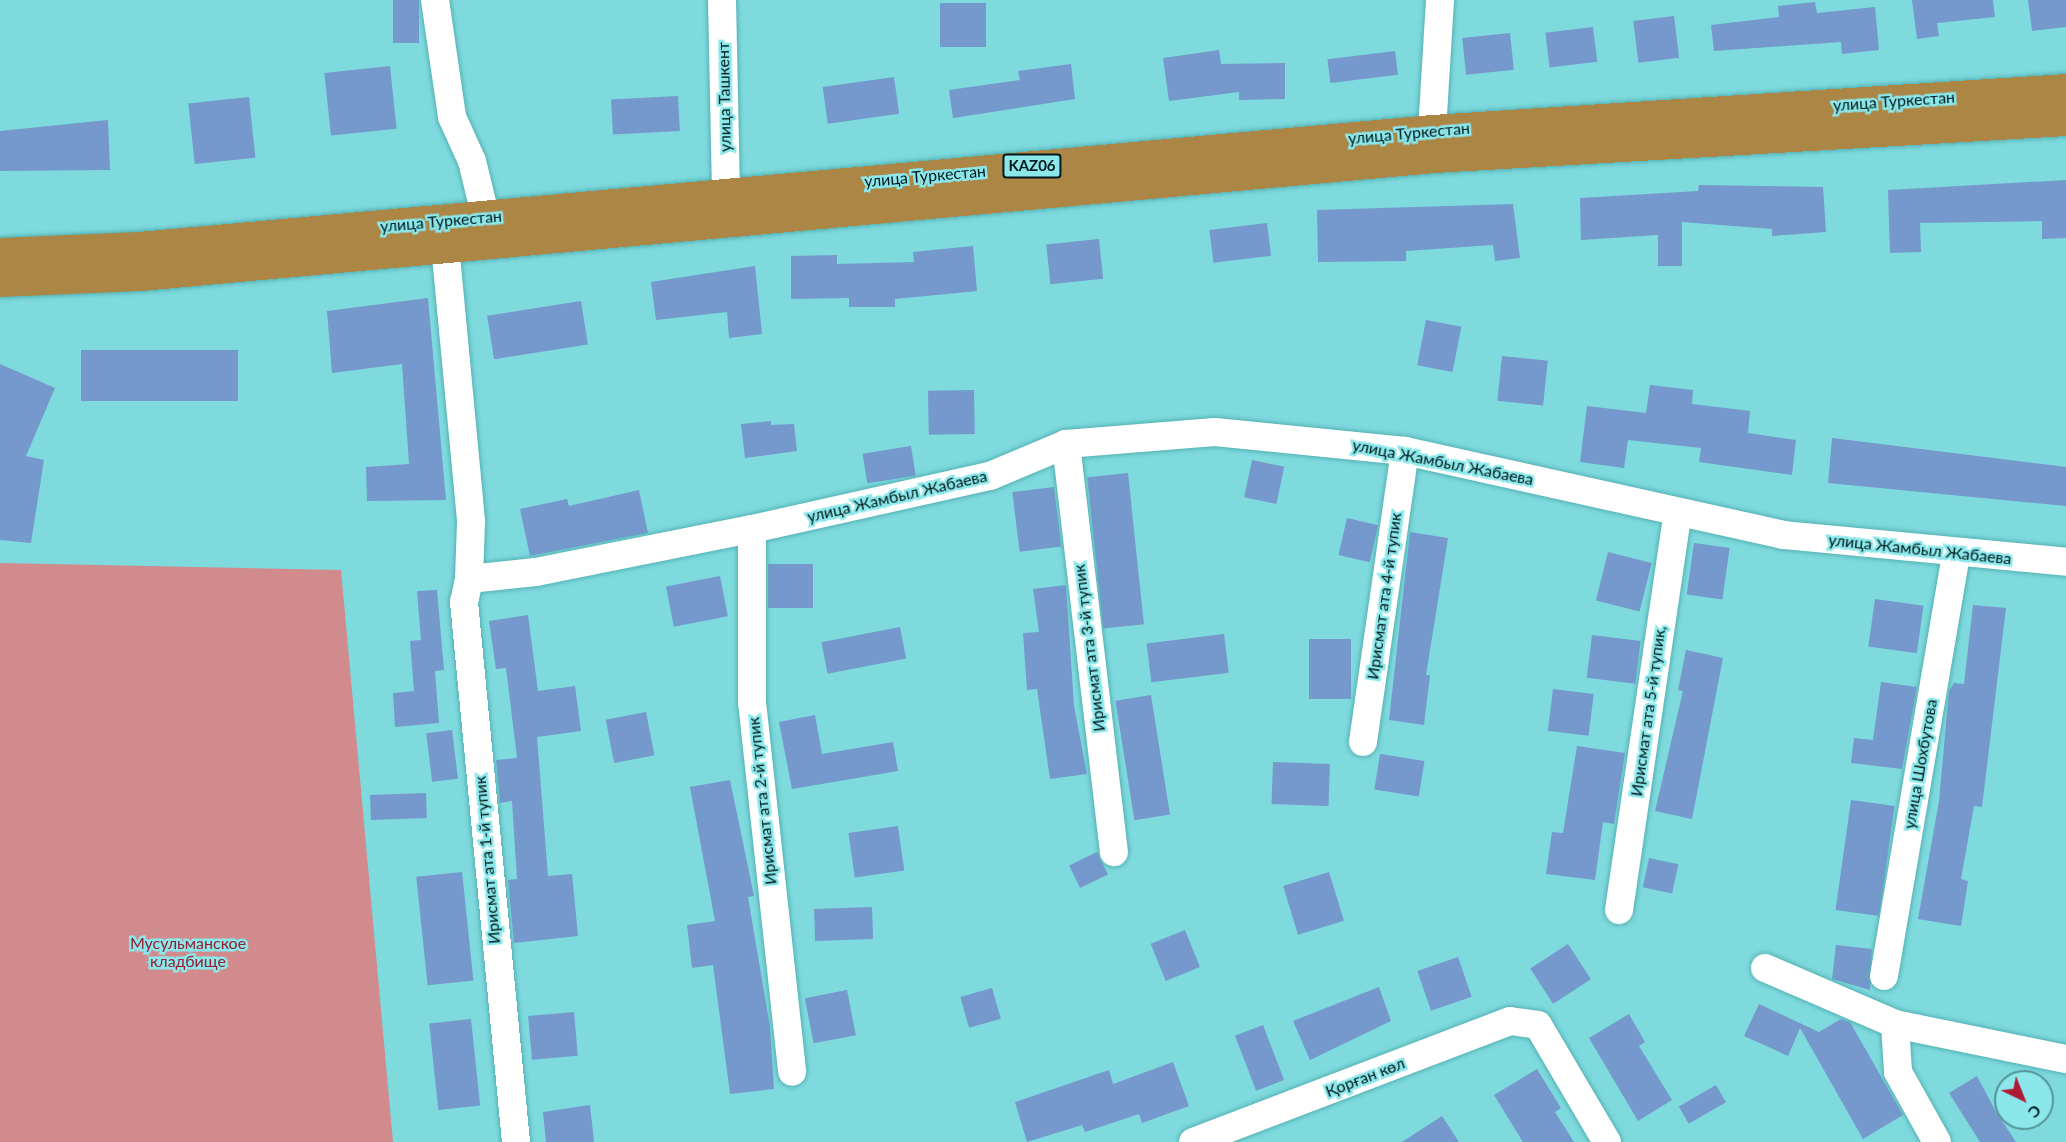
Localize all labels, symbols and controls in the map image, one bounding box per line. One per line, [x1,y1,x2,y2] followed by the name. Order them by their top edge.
[713,42,735,152] street label: улица Ташкент
[1832,87,1956,115] street label: улица Туркестан
[1347,118,1471,148] street label: улица Туркестан
[1002,154,1062,178] road number: KАZ06
[863,161,987,191] street label: улица Туркестан
[379,206,503,236] street label: улица Туркестан
[1351,435,1535,489] street label: улица Жамбыл Жабаева
[805,466,989,526] street label: улица Жамбыл Жабаева
[1363,511,1405,681] street label: Ирисмат ата 4-й тупик
[1828,530,2012,568] street label: улица Жамбыл Жабаева
[1069,563,1109,733] street label: Ирисмат ата 3-й тупик
[1627,625,1669,797] street label: Ирисмат ата 5-й тупик,
[1899,698,1941,830] street label: улица Шохбутова
[744,716,780,886] street label: Ирисмат ата 2-й тупик
[470,775,504,945] street label: Ирисмат ата 1-й тупик
[130,933,246,971] park label: Мусульманское кладбище
[1323,1053,1407,1101] street label: Қорған көл
[1994,1070,2054,1130] north arrow
[2025,1102,2046,1123] text: С

